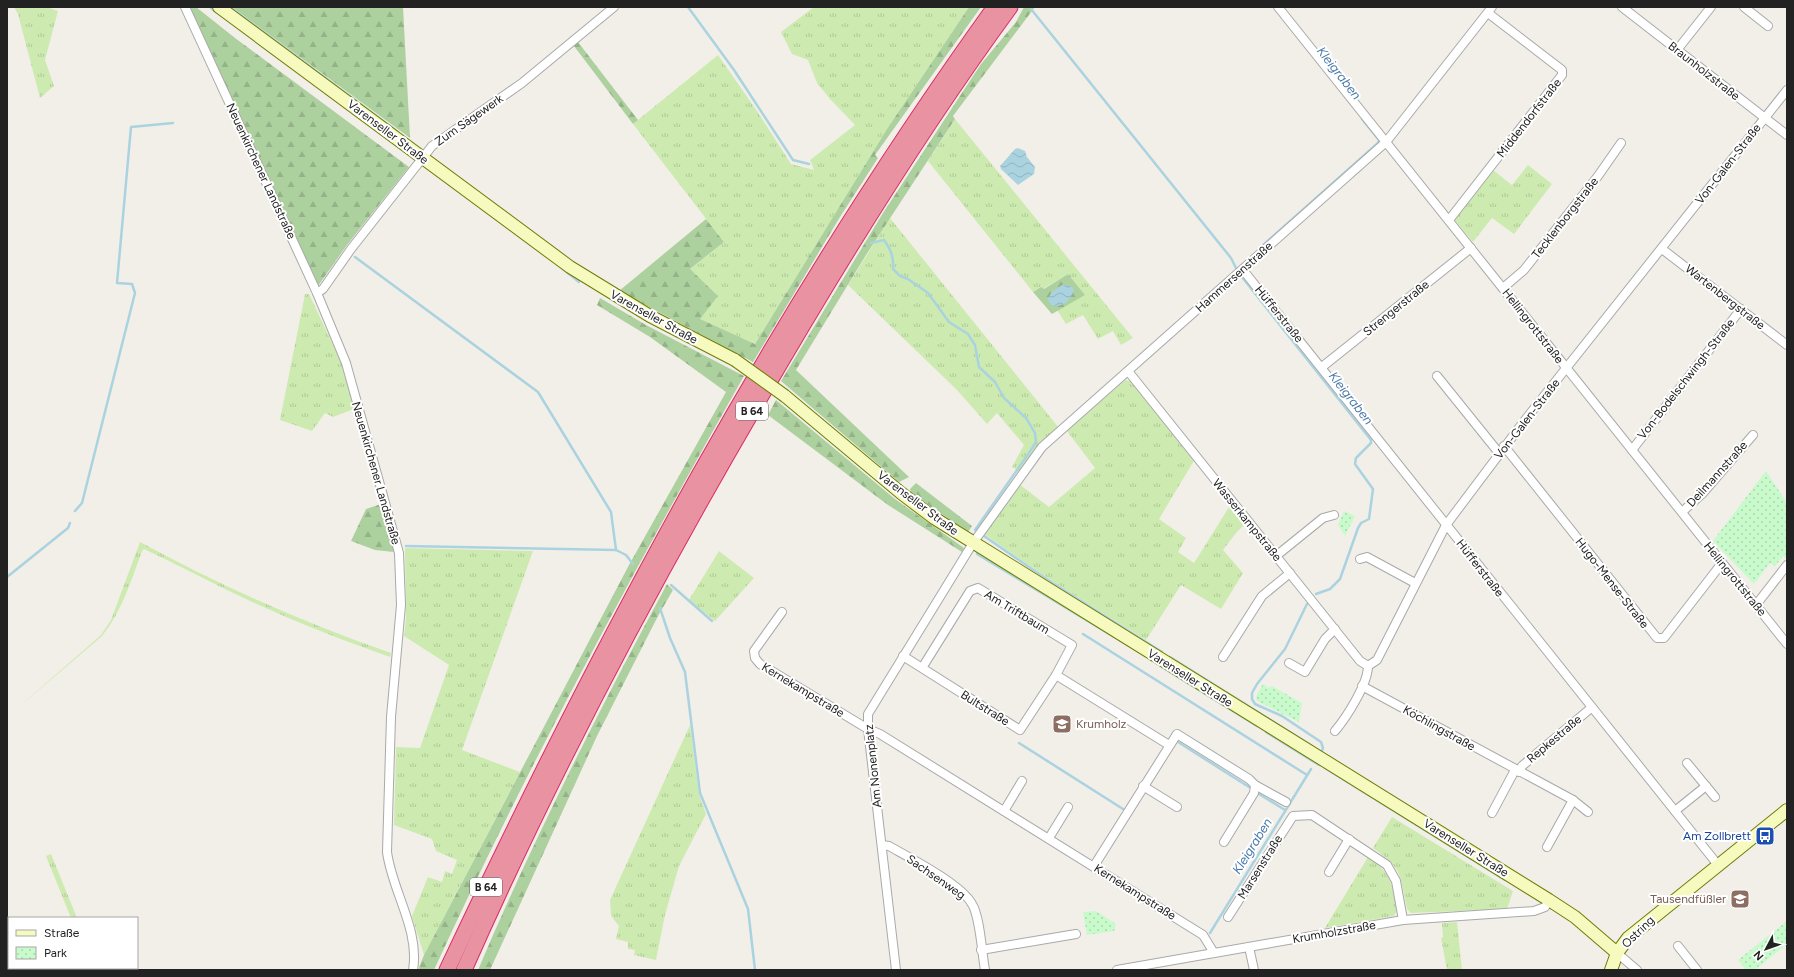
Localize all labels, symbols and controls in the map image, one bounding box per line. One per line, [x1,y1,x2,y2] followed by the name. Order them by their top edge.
[1666,39,1743,103] street label: Braunholzstraße
[1314,44,1364,102] water label: Kleigraben
[1494,75,1564,160] street label: Middendorfstraße
[432,91,506,149] street label: Zum Sägewerk
[345,97,432,167] street label: Varenseller Straße
[223,101,299,242] street label: Neuenkirchener Landstraße
[1692,121,1764,207] street label: Von-Galen-Straße
[1529,174,1601,261] street label: Tecklenborgstraße
[1193,239,1276,315] street label: Hammersenstraße
[1682,262,1768,333] street label: Wartenbergstraße
[1360,277,1432,339] street label: Strengerstraße
[1252,283,1306,345] street label: Hüfferstraße
[1499,286,1567,367] street label: Hellingrottstraße
[608,287,700,347] street label: Varenseller Straße
[1635,316,1738,442] street label: Von-Bodelschwingh-Straße
[1326,369,1376,427] water label: Kleigraben
[1491,376,1563,462] street label: Von-Galen-Straße
[349,400,403,547] street label: Neuenkirchener Landstraße
[736,402,768,420] road number: B 64
[1684,438,1750,510] street label: Deilmannstraße
[875,468,962,538] street label: Varenseller Straße
[1210,476,1285,564] street label: Wasserkampstraße
[1572,535,1652,631] street label: Hugo-Mense-Straße
[1453,537,1507,600] street label: Hüfferstraße
[1701,539,1769,619] street label: Hellingrottstraße
[982,587,1052,637] street label: Am Triftbaum
[1145,646,1235,710] street label: Varenseller Straße
[759,660,847,720] street label: Kernekampstraße
[958,688,1012,729] street label: Bultstraße
[1401,702,1478,754] street label: Köchlingstraße
[1524,712,1585,766] street label: Repkestraße
[1051,713,1073,735] school or university icon: Krumholz
[1076,717,1127,731] place label: Krumholz
[862,724,884,808] street label: Am Nonenplatz
[1229,815,1275,877] water label: Kleigraben
[1421,816,1511,880] street label: Varenseller Straße
[1754,825,1776,847] bus stop icon: Am Zollbrett
[1683,829,1751,843] place label: Am Zollbrett
[1235,832,1285,902] street label: Marsenstraße
[904,852,968,902] street label: Sachsenweg
[1092,861,1179,923] street label: Kernekampstraße
[470,878,502,896] road number: B 64
[1729,888,1751,910] school or university icon: Tausendfüßler
[1650,892,1726,906] place label: Tausendfüßler
[1619,913,1657,951] street label: Ostring
[8,917,138,969] legend
[1291,918,1377,946] street label: Krumholzstraße
[44,926,80,940] text: Straße
[1746,929,1786,969] north arrow
[44,946,67,960] text: Park
[1751,948,1767,963] text: N

